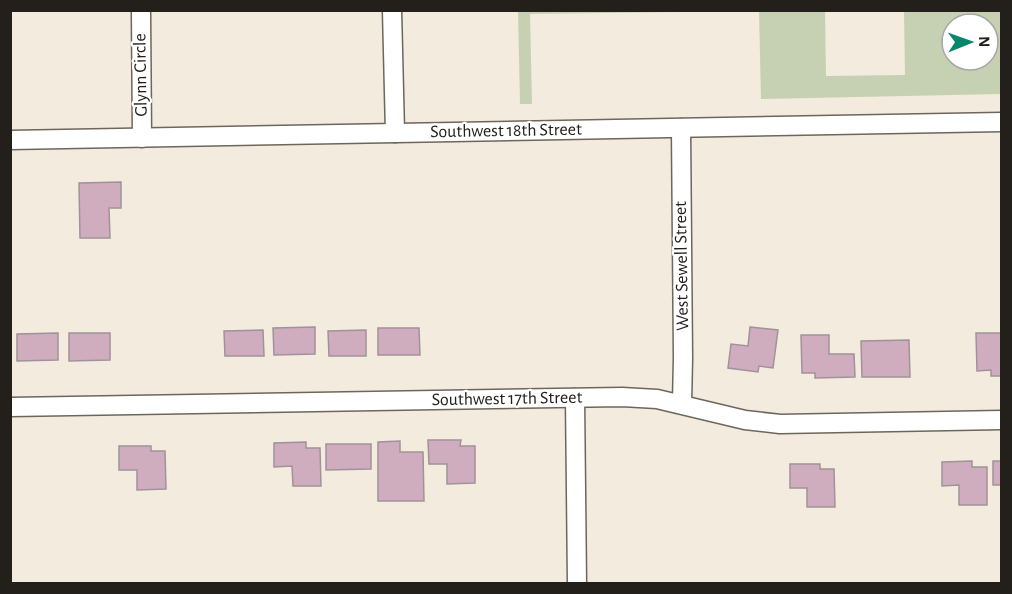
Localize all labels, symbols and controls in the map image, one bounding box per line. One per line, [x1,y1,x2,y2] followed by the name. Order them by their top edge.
[940,12,1000,72] north arrow
[131,33,151,117] street label: Glynn Circle
[976,36,992,47] text: N
[430,121,582,141] street label: Southwest 18th Street
[672,201,692,331] street label: West Sewell Street
[432,389,583,409] street label: Southwest 17th Street

